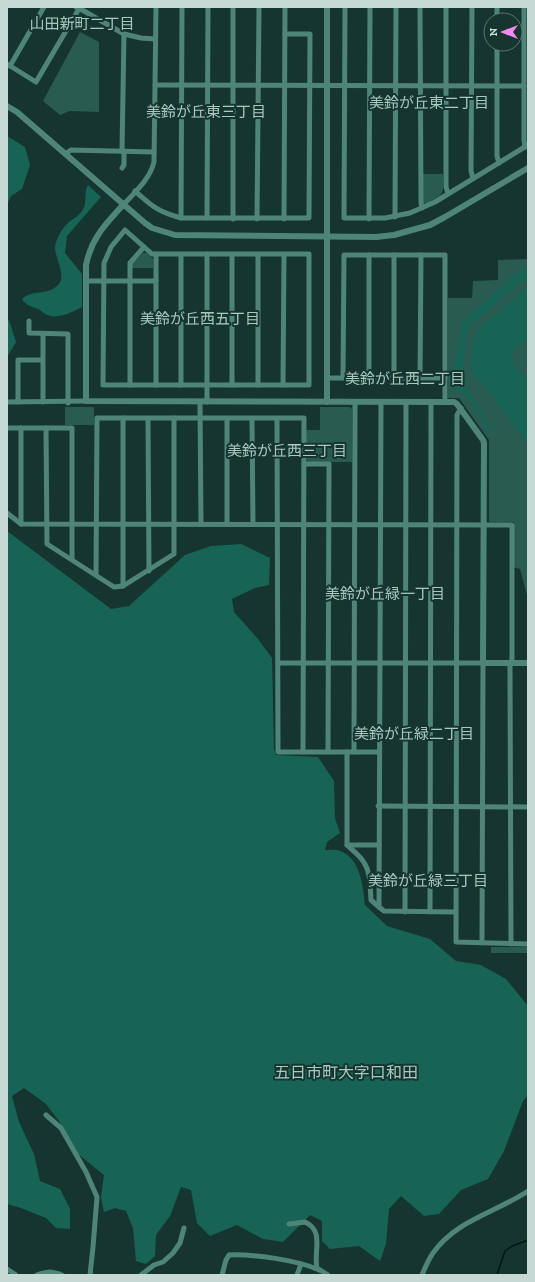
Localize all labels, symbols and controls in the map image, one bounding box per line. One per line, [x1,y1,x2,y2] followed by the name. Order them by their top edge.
[483,12,523,52] north arrow
[29,15,135,33] district label: 山田新町二丁目
[487,27,500,36] text: N
[369,94,489,112] district label: 美鈴が丘東二丁目
[146,103,266,121] district label: 美鈴が丘東三丁目
[140,310,260,328] district label: 美鈴が丘西五丁目
[345,370,465,388] district label: 美鈴が丘西二丁目
[227,442,347,460] district label: 美鈴が丘西三丁目
[325,585,445,603] district label: 美鈴が丘緑一丁目
[354,725,474,743] district label: 美鈴が丘緑二丁目
[368,872,488,890] district label: 美鈴が丘緑三丁目
[274,1063,418,1082] district label: 五日市町大字口和田

